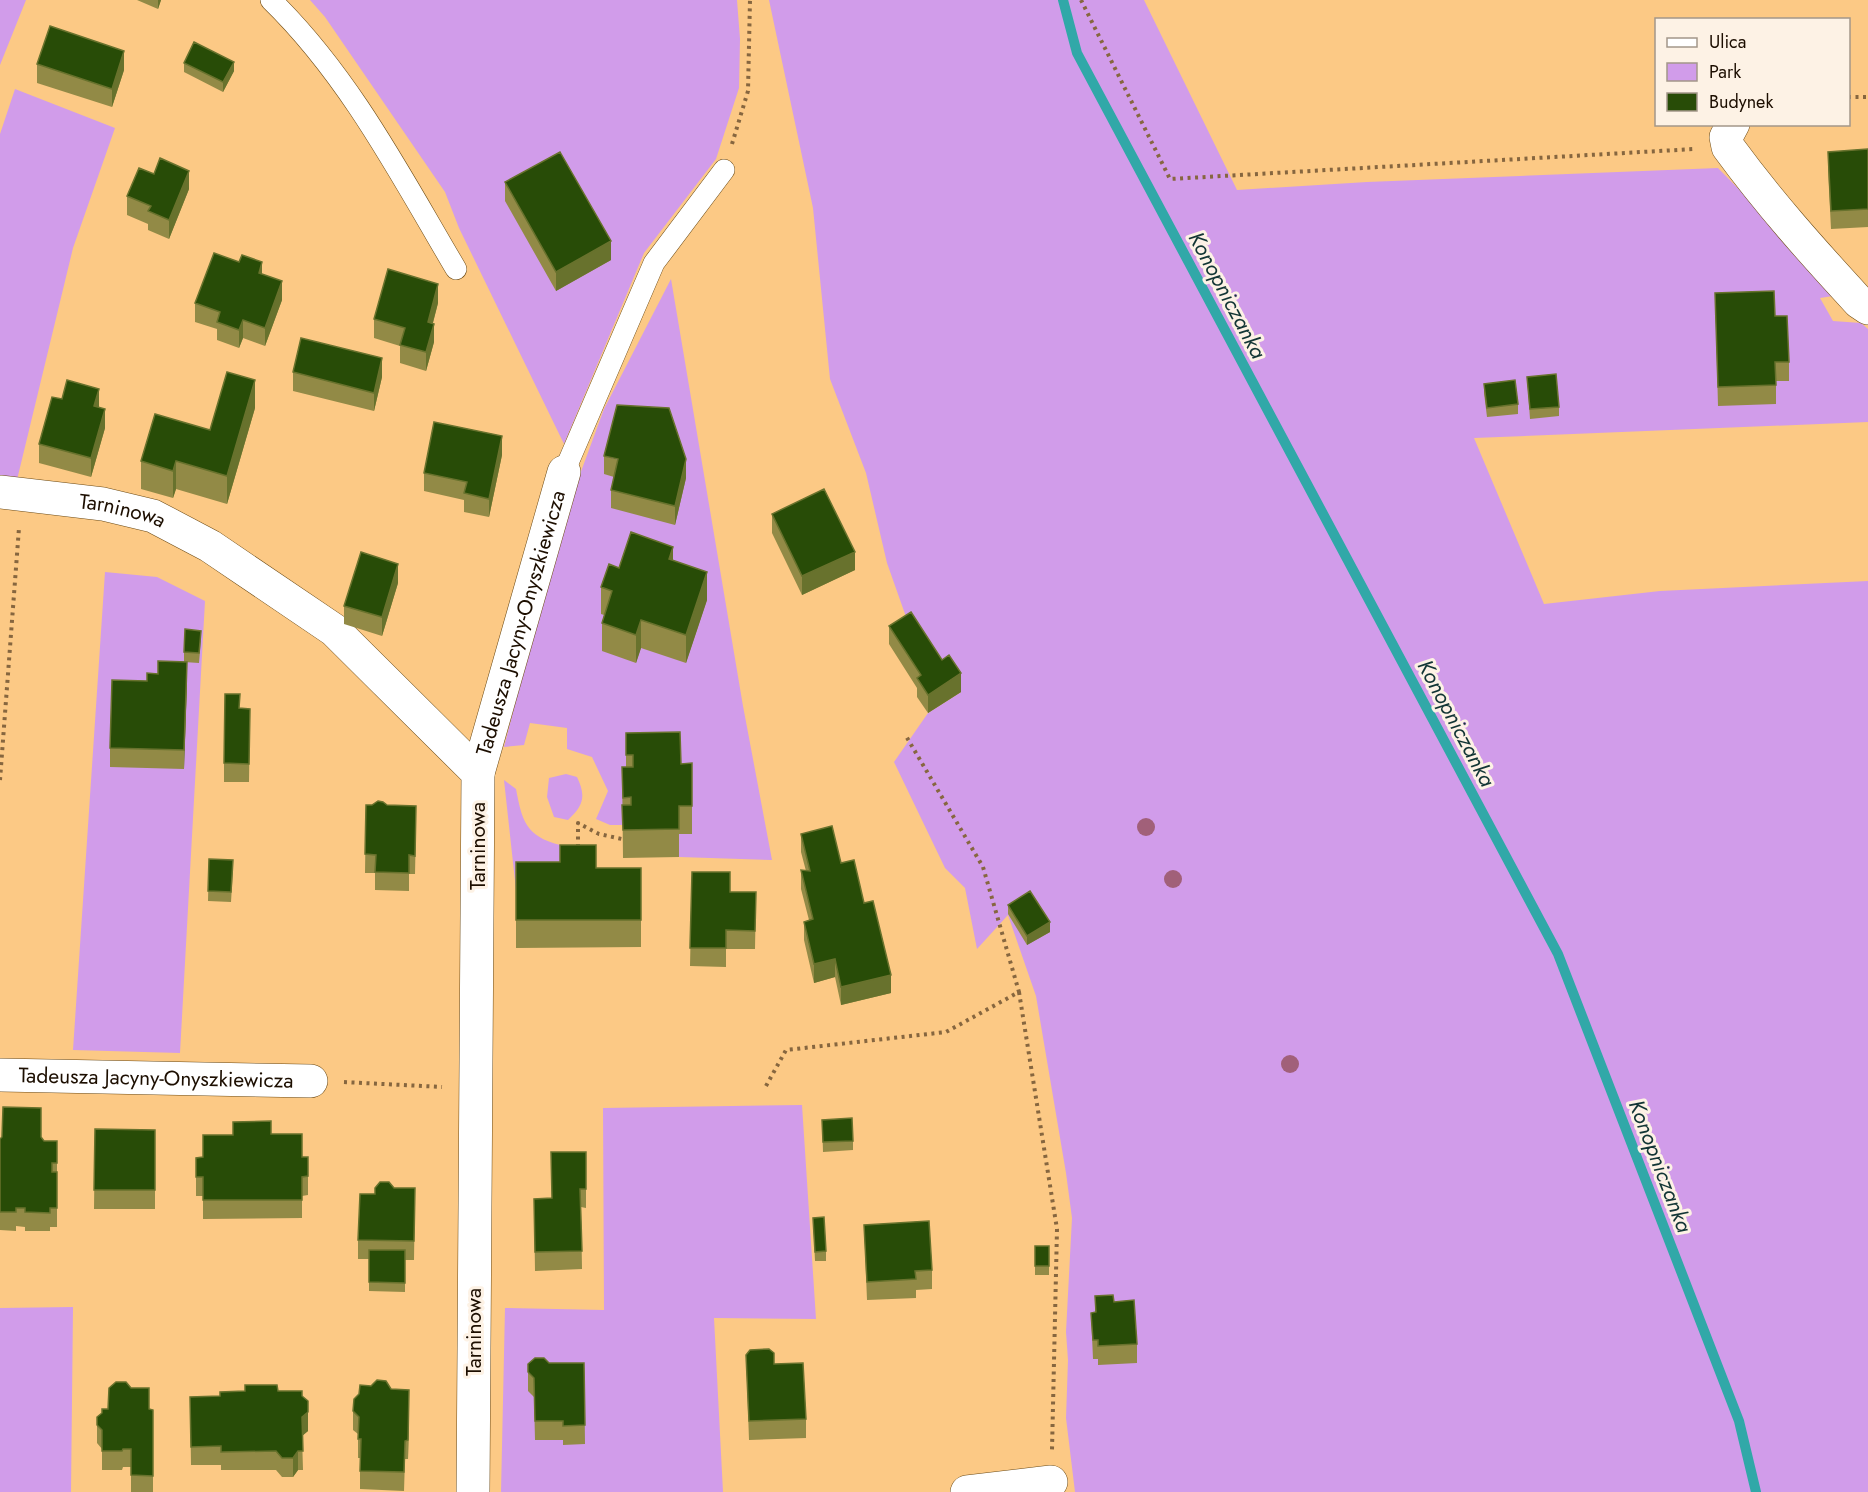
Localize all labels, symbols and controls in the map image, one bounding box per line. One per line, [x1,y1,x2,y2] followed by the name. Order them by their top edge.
[1655,18,1850,126] legend
[1709,29,1746,55] text: Ulica
[1709,59,1741,85] text: Park
[1709,89,1773,115] text: Budynek
[1181,226,1275,364] water label: Konopniczanka
[78,486,171,535] street label: Tarninowa
[469,487,573,759] street label: Tadeusza Jacyny-Onyszkiewicza
[1410,654,1504,792] water label: Konopniczanka
[463,802,493,890] street label: Tarninowa
[18,1060,294,1096] street label: Tadeusza Jacyny-Onyszkiewicza
[1621,1095,1701,1237] water label: Konopniczanka
[459,1288,489,1376] street label: Tarninowa

